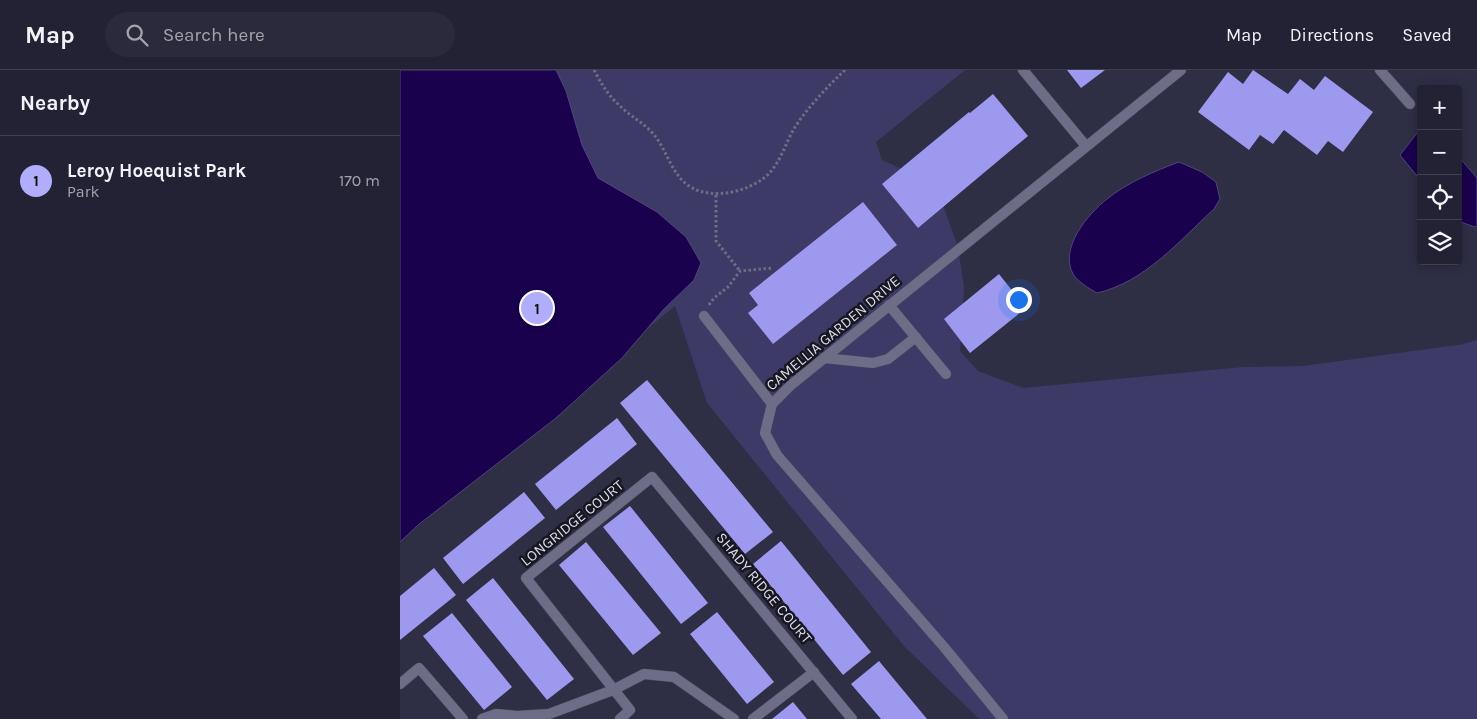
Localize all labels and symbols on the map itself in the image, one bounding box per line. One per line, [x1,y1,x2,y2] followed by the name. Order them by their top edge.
[762,272,904,394] street label: CAMELLIA GARDEN DRIVE
[1006,287,1032,313] your location
[521,289,553,327] pin: 1
[517,476,627,570] street label: LONGRIDGE COURT
[712,529,816,648] street label: SHADY RIDGE COURT

